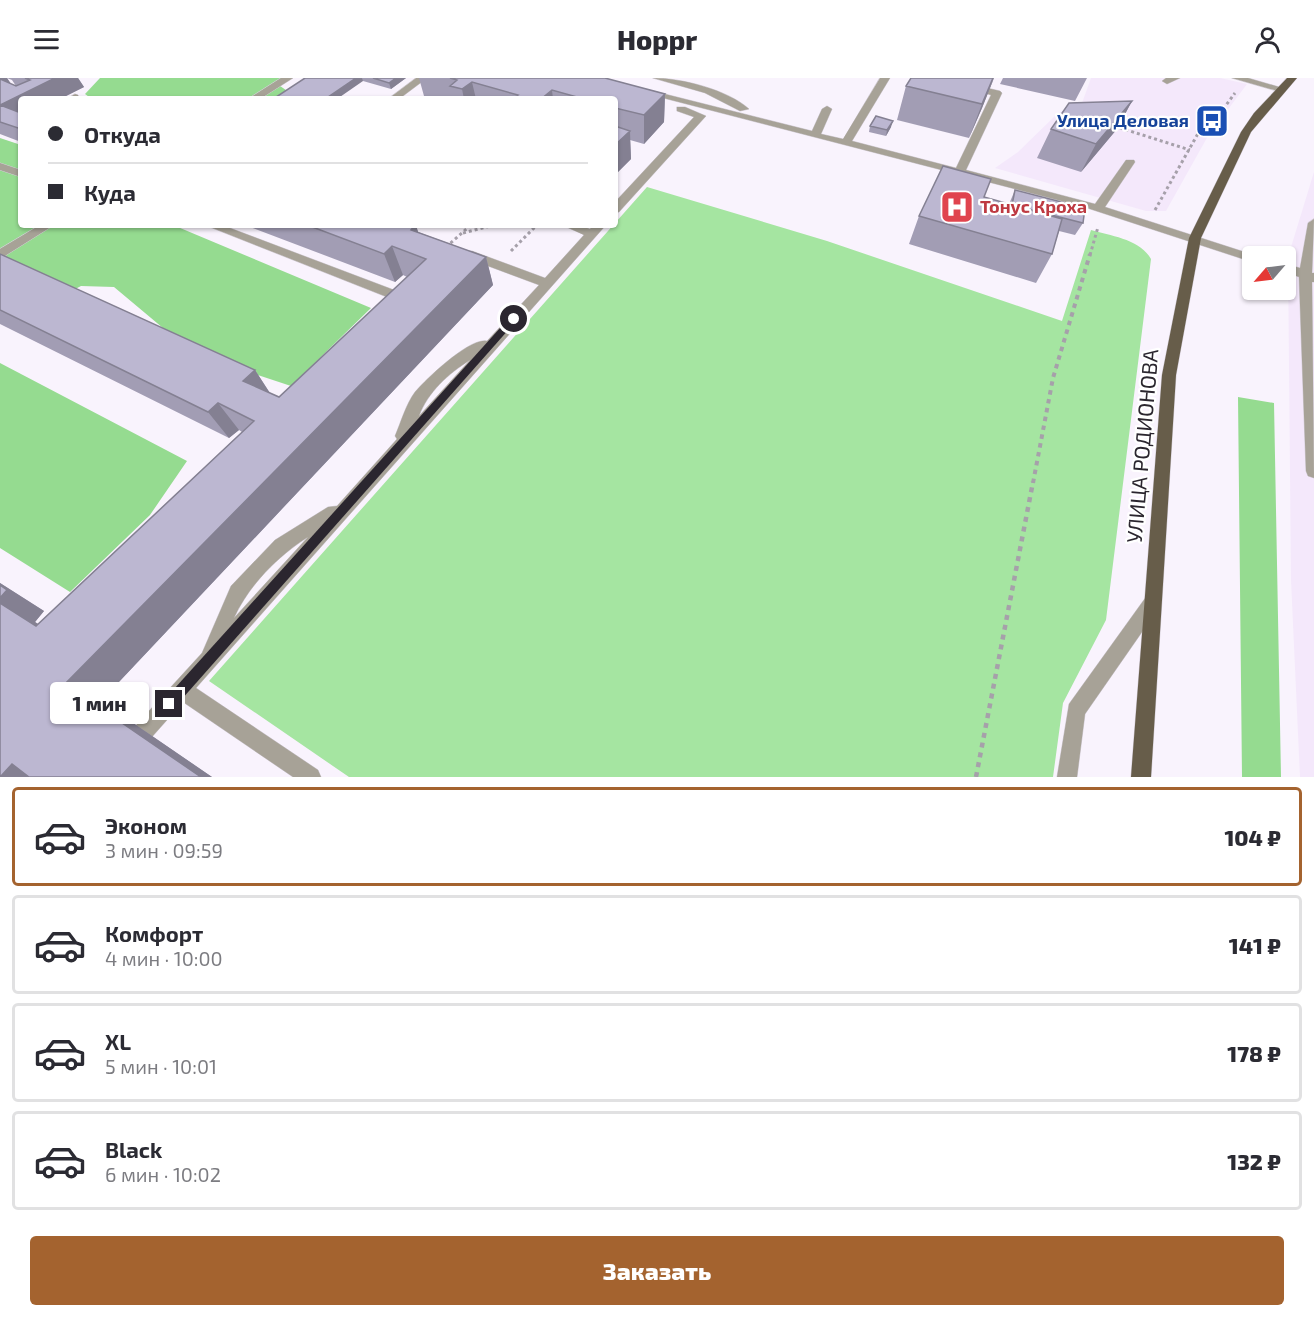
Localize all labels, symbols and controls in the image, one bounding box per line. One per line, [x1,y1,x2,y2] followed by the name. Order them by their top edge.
[30,23,63,56] icon: menu
[617,23,697,55] text: Hoppr
[1251,23,1284,56] icon: person
[1194,103,1230,139] bus stop icon: Улица Деловая
[1057,109,1189,131] place label: Улица Деловая
[84,121,161,147] text: Откуда
[84,179,136,205] text: Куда
[939,189,975,225] hospital icon: Тонус Кроха
[980,195,1087,217] place label: Тонус Кроха
[1242,246,1296,300] north arrow
[1242,246,1296,300] map controls
[500,305,527,332] route start
[1121,348,1162,544] street label: УЛИЦА РОДИОНОВА
[49,683,148,725] callout: 1 мин
[155,690,182,717] route end
[72,691,127,715] text: 1 мин
[33,810,87,864] icon: car
[105,812,187,838] text: Эконом
[1224,824,1281,850] text: 104 ₽
[105,838,223,862] text: 3 мин · 09:59
[33,918,87,972] icon: car
[105,920,203,946] text: Комфорт
[1229,932,1281,958] text: 141 ₽
[105,946,223,970] text: 4 мин · 10:00
[33,1026,87,1080] icon: car
[105,1028,131,1054] text: XL
[1227,1040,1281,1066] text: 178 ₽
[105,1054,217,1078] text: 5 мин · 10:01
[33,1134,87,1188] icon: car
[105,1136,162,1162] text: Black
[1227,1148,1281,1174] text: 132 ₽
[105,1162,221,1186] text: 6 мин · 10:02
[30,1236,1284,1305] button: Заказать

